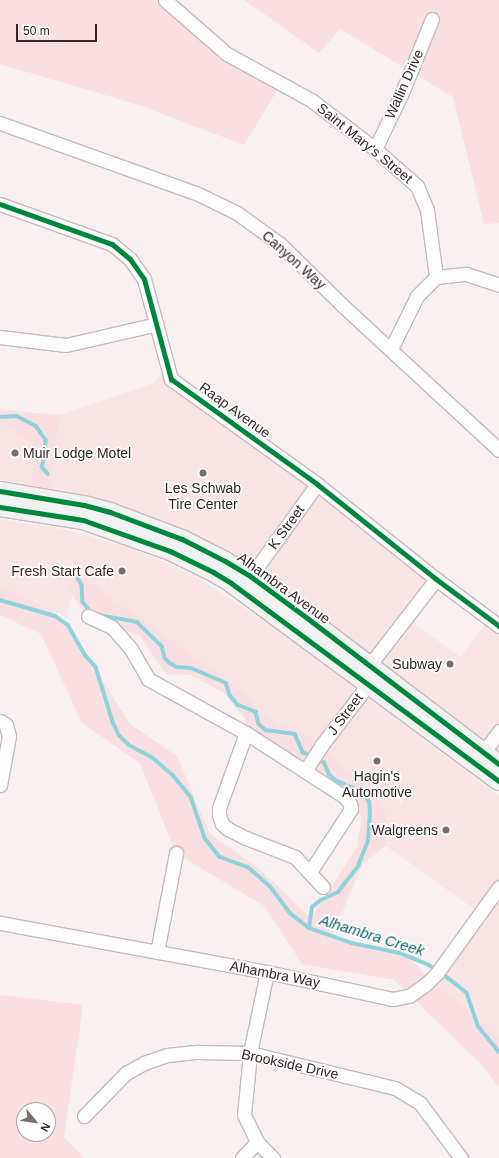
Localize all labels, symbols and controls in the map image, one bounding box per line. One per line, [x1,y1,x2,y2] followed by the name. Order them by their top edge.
[18,16,99,42] scale bar
[23,24,50,38] text: 50 m
[381,47,427,121] street label: Wallin Drive
[314,99,416,187] street label: Saint Mary's Street
[259,227,329,293] street label: Canyon Way
[196,378,274,442] street label: Raap Avenue
[23,445,131,461] place label: Muir Lodge Motel
[10,448,20,458] marker: Muir Lodge Motel
[198,468,208,478] marker: Les Schwab Tire Center
[165,480,241,512] place label: Les Schwab Tire Center
[264,502,308,552] street label: K Street
[234,549,334,627] street label: Alhambra Avenue
[11,563,114,579] place label: Fresh Start Cafe
[117,566,127,576] marker: Fresh Start Cafe
[392,656,442,672] place label: Subway
[445,659,455,669] marker: Subway
[324,690,366,738] street label: J Street
[372,756,382,766] marker: Hagin's Automotive
[342,768,412,800] place label: Hagin's Automotive
[372,822,438,838] place label: Walgreens
[441,825,451,835] marker: Walgreens
[318,911,426,959] water label: Alhambra Creek
[229,957,321,991] street label: Alhambra Way
[240,1046,340,1082] street label: Brookside Drive
[16,1102,56,1142] north arrow
[38,1121,53,1134] text: N

